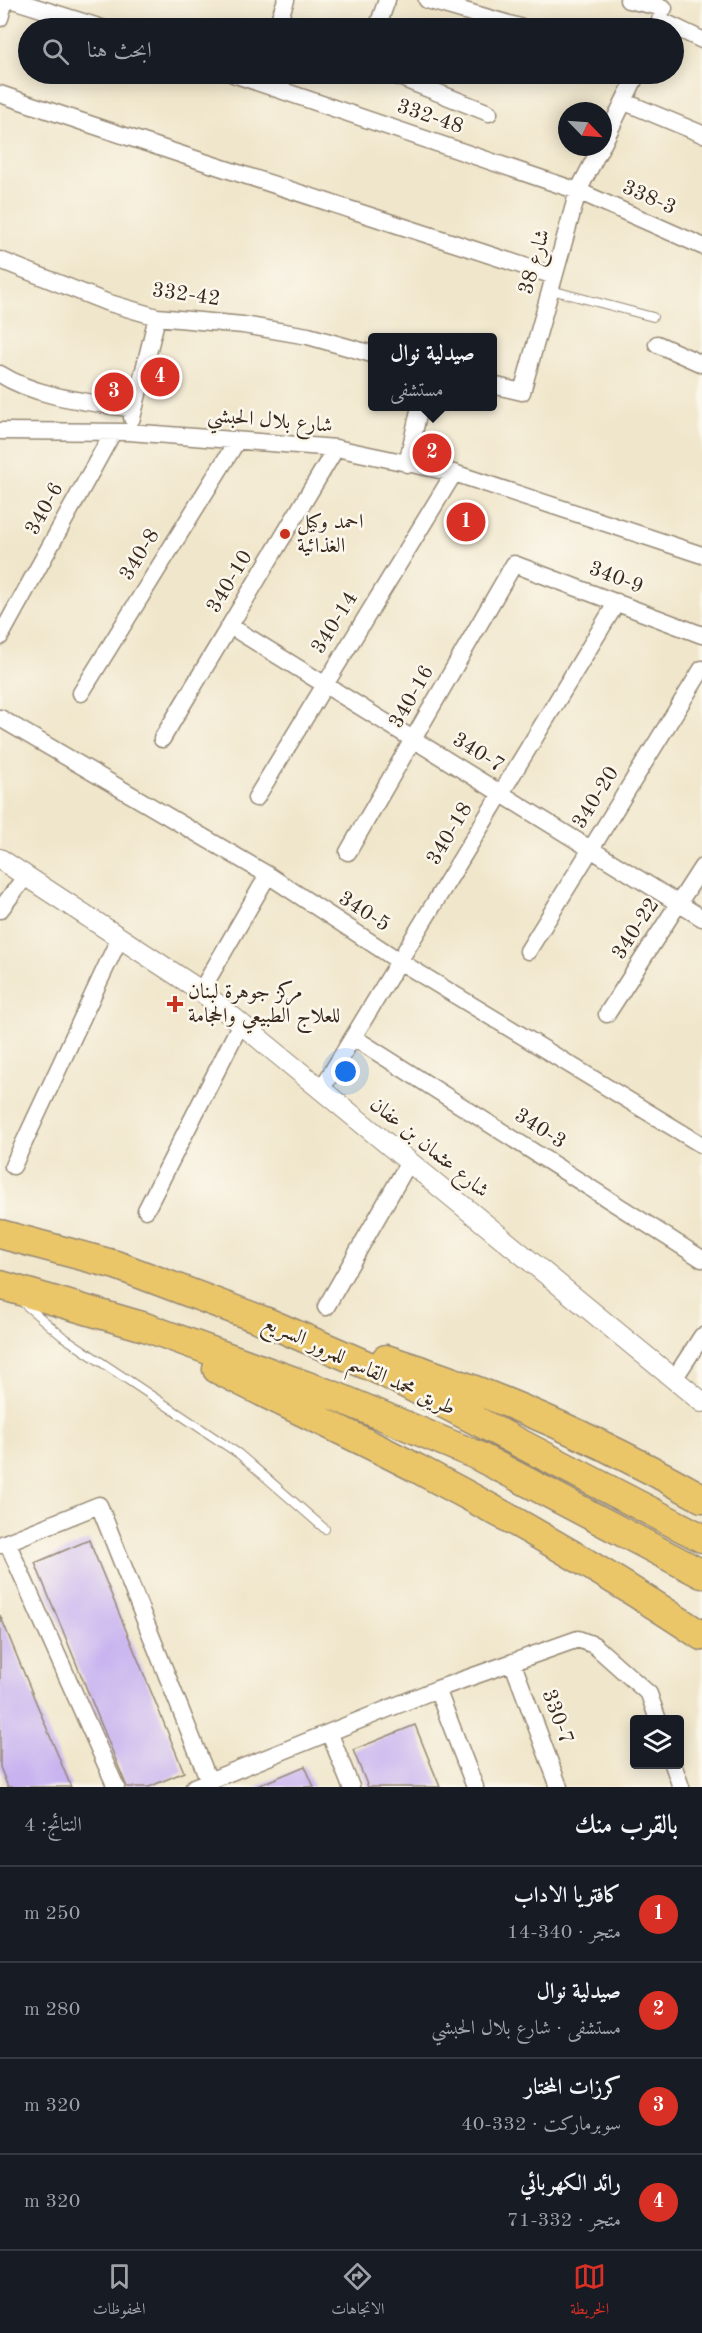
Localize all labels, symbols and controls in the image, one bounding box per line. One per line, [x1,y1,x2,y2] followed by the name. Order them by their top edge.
[18,18,684,84] search box
[39,35,72,68] icon: search
[87,40,152,62] text: ابحث هنا
[394,96,466,138] street label: 332-48
[558,102,612,156] north arrow
[619,177,679,219] street label: 338-3
[516,227,560,299] street label: شارع 38
[151,280,221,310] street label: 332-42
[368,333,497,411] popup
[390,343,475,365] text: صيدلية نوال
[140,354,180,400] pin: 4
[94,370,134,414] pin: 3
[390,381,444,401] text: مستشفى
[206,405,333,445] street label: شارع بلال الحبشي
[412,430,452,476] pin: 2
[22,479,68,539] street label: 340-6
[446,500,486,544] pin: 1
[297,512,363,557] place label: احمد وكيل الغذائية
[116,525,164,585] street label: 340-8
[278,527,292,541] marker: احمد وكيل الغذائية
[203,547,257,617] street label: 340-10
[586,558,646,598] street label: 340-9
[308,588,362,658] street label: 340-14
[386,662,438,732] street label: 340-16
[448,729,508,777] street label: 340-7
[569,763,623,833] street label: 340-20
[423,799,477,869] street label: 340-18
[335,888,393,936] street label: 340-5
[608,894,664,964] street label: 340-22
[188,980,340,1034] place label: مركز جوهرة لبنان للعلاج الطبيعي والحجامة
[166,995,184,1013] marker: مركز جوهرة لبنان للعلاج الطبيعي والحجامة
[331,1057,360,1086] your location
[362,1094,492,1207] street label: شارع عثمان بن عفان
[511,1105,569,1153] street label: 340-3
[256,1312,458,1428] street label: طريق محمد القاسم للمرور السريع
[537,1687,577,1747] street label: 330-7
[630,1715,684,1769] map controls
[630,1715,684,1769] button: layers
[575,1813,678,1839] text: بالقرب منك
[24,1816,82,1836] text: النتائج: 4
[513,1885,621,1907] text: كافتريا الاداب
[24,1904,80,1924] text: 250 m
[653,1904,664,1924] text: 1
[507,1923,621,1943] text: متجر · 340-14
[536,1981,621,2003] text: صيدلية نوال
[24,2000,80,2020] text: 280 m
[653,2000,664,2020] text: 2
[431,2019,621,2039] text: مستشفى · شارع بلال الحبشي
[524,2077,621,2099] text: كرزات المختار
[24,2096,80,2116] text: 320 m
[653,2096,664,2116] text: 3
[461,2115,621,2135] text: سوبرماركت · 332-40
[520,2173,621,2195] text: رائد الكهربائي
[24,2192,80,2212] text: 320 m
[653,2192,664,2212] text: 4
[507,2211,621,2231] text: متجر · 332-71
[93,2260,146,2324] tab: المحفوظات
[331,2260,385,2324] tab: الاتجاهات
[570,2260,609,2324] tab: الخريطة

